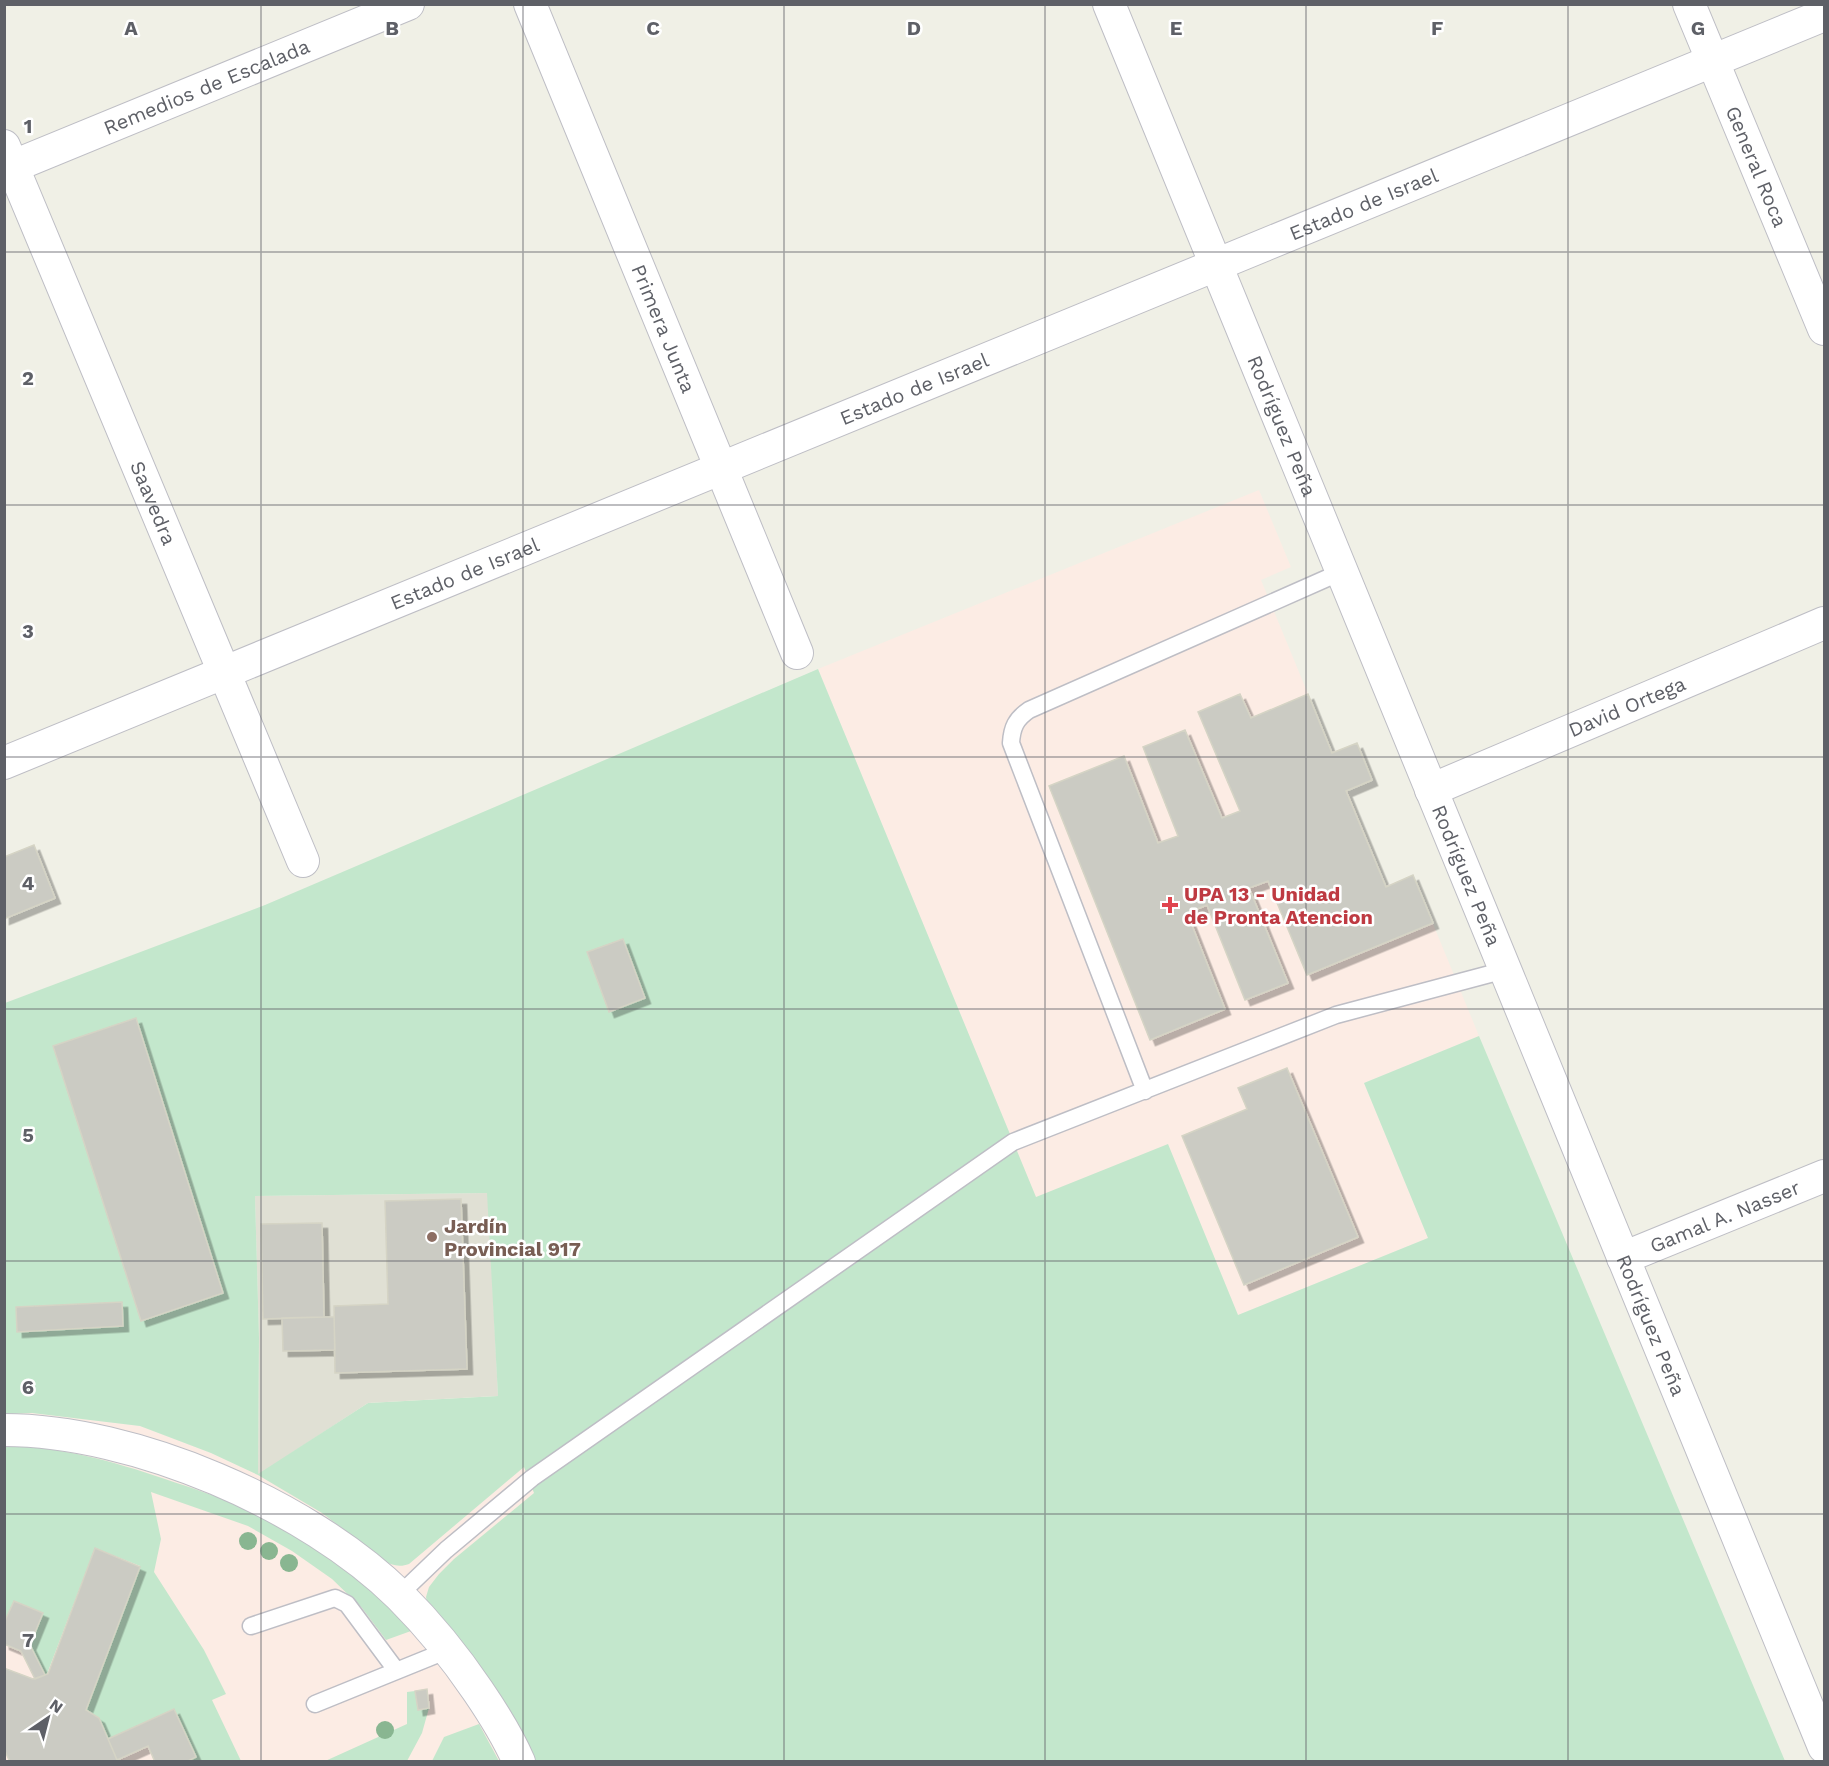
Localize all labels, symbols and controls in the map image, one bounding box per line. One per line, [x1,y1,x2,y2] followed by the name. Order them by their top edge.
[124,16,138,40] text: A
[385,16,399,40] text: B
[646,16,660,40] text: C
[907,16,921,40] text: D
[1170,16,1182,40] text: E
[1431,16,1443,40] text: F
[1691,16,1705,40] text: G
[100,34,313,140] street label: Remedios de Escalada
[1721,102,1792,231] street label: General Roca
[24,114,32,138] text: 1
[1286,163,1442,245] street label: Estado de Israel
[626,261,701,396] street label: Primera Junta
[836,348,992,430] street label: Estado de Israel
[1242,352,1322,500] street label: Rodríguez Peña
[22,366,34,390] text: 2
[125,458,181,549] street label: Saavedra
[387,532,542,615] street label: Estado de Israel
[22,619,34,643] text: 3
[1565,671,1689,742] street label: David Ortega
[1427,801,1506,950] street label: Rodríguez Peña
[22,871,35,895] text: 4
[1184,882,1373,929] place label: UPA 13 - Unidad de Pronta Atencion
[1161,896,1179,914] marker: UPA 13 - Unidad de Pronta Atencion
[22,1123,34,1147] text: 5
[1646,1175,1803,1258] street label: Gamal A. Nasser
[444,1214,581,1261] place label: Jardín Provincial 917
[425,1230,439,1244] marker: Jardín Provincial 917
[1611,1251,1691,1399] street label: Rodríguez Peña
[22,1375,34,1399] text: 6
[22,1628,34,1652] text: 7
[18,1688,78,1748] north arrow
[46,1695,67,1717] text: N

